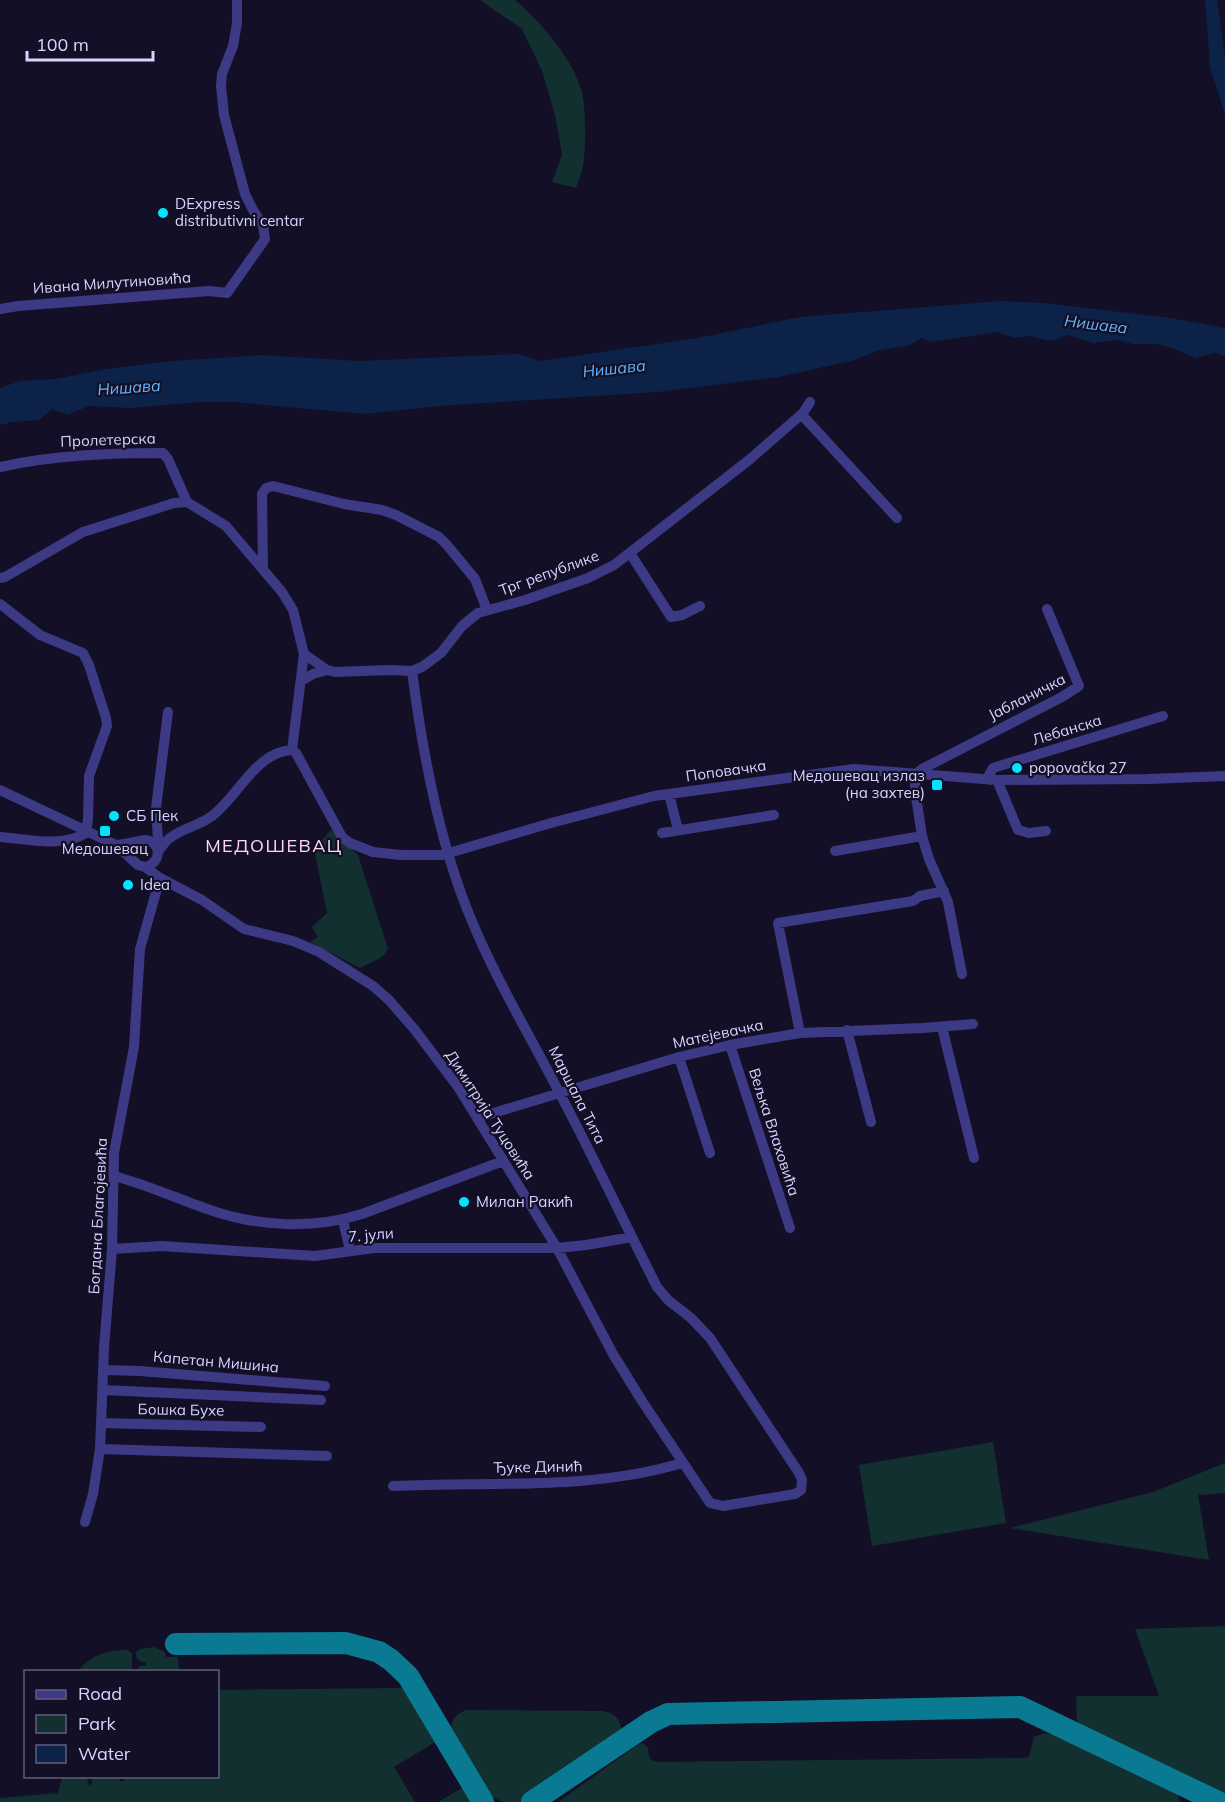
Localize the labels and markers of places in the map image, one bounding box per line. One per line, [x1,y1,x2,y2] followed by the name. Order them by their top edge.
[175,194,304,230] place label: DExpress distributivni centar
[156,206,170,220] marker: DExpress distributivni centar
[1029,758,1127,777] place label: popovačka 27
[1010,761,1024,775] marker: popovačka 27
[793,766,925,802] place label: Медошевац излаз (на захтев)
[930,778,944,792] marker: Медошевац излаз (на захтев)
[126,806,179,825] place label: СБ Пек
[107,809,121,823] marker: СБ Пек
[98,824,112,838] marker: Медошевац
[62,839,148,858] place label: Медошевац
[140,875,170,894] place label: Idea
[121,878,135,892] marker: Idea
[476,1192,573,1211] place label: Милан Ракић
[457,1195,471,1209] marker: Милан Ракић

